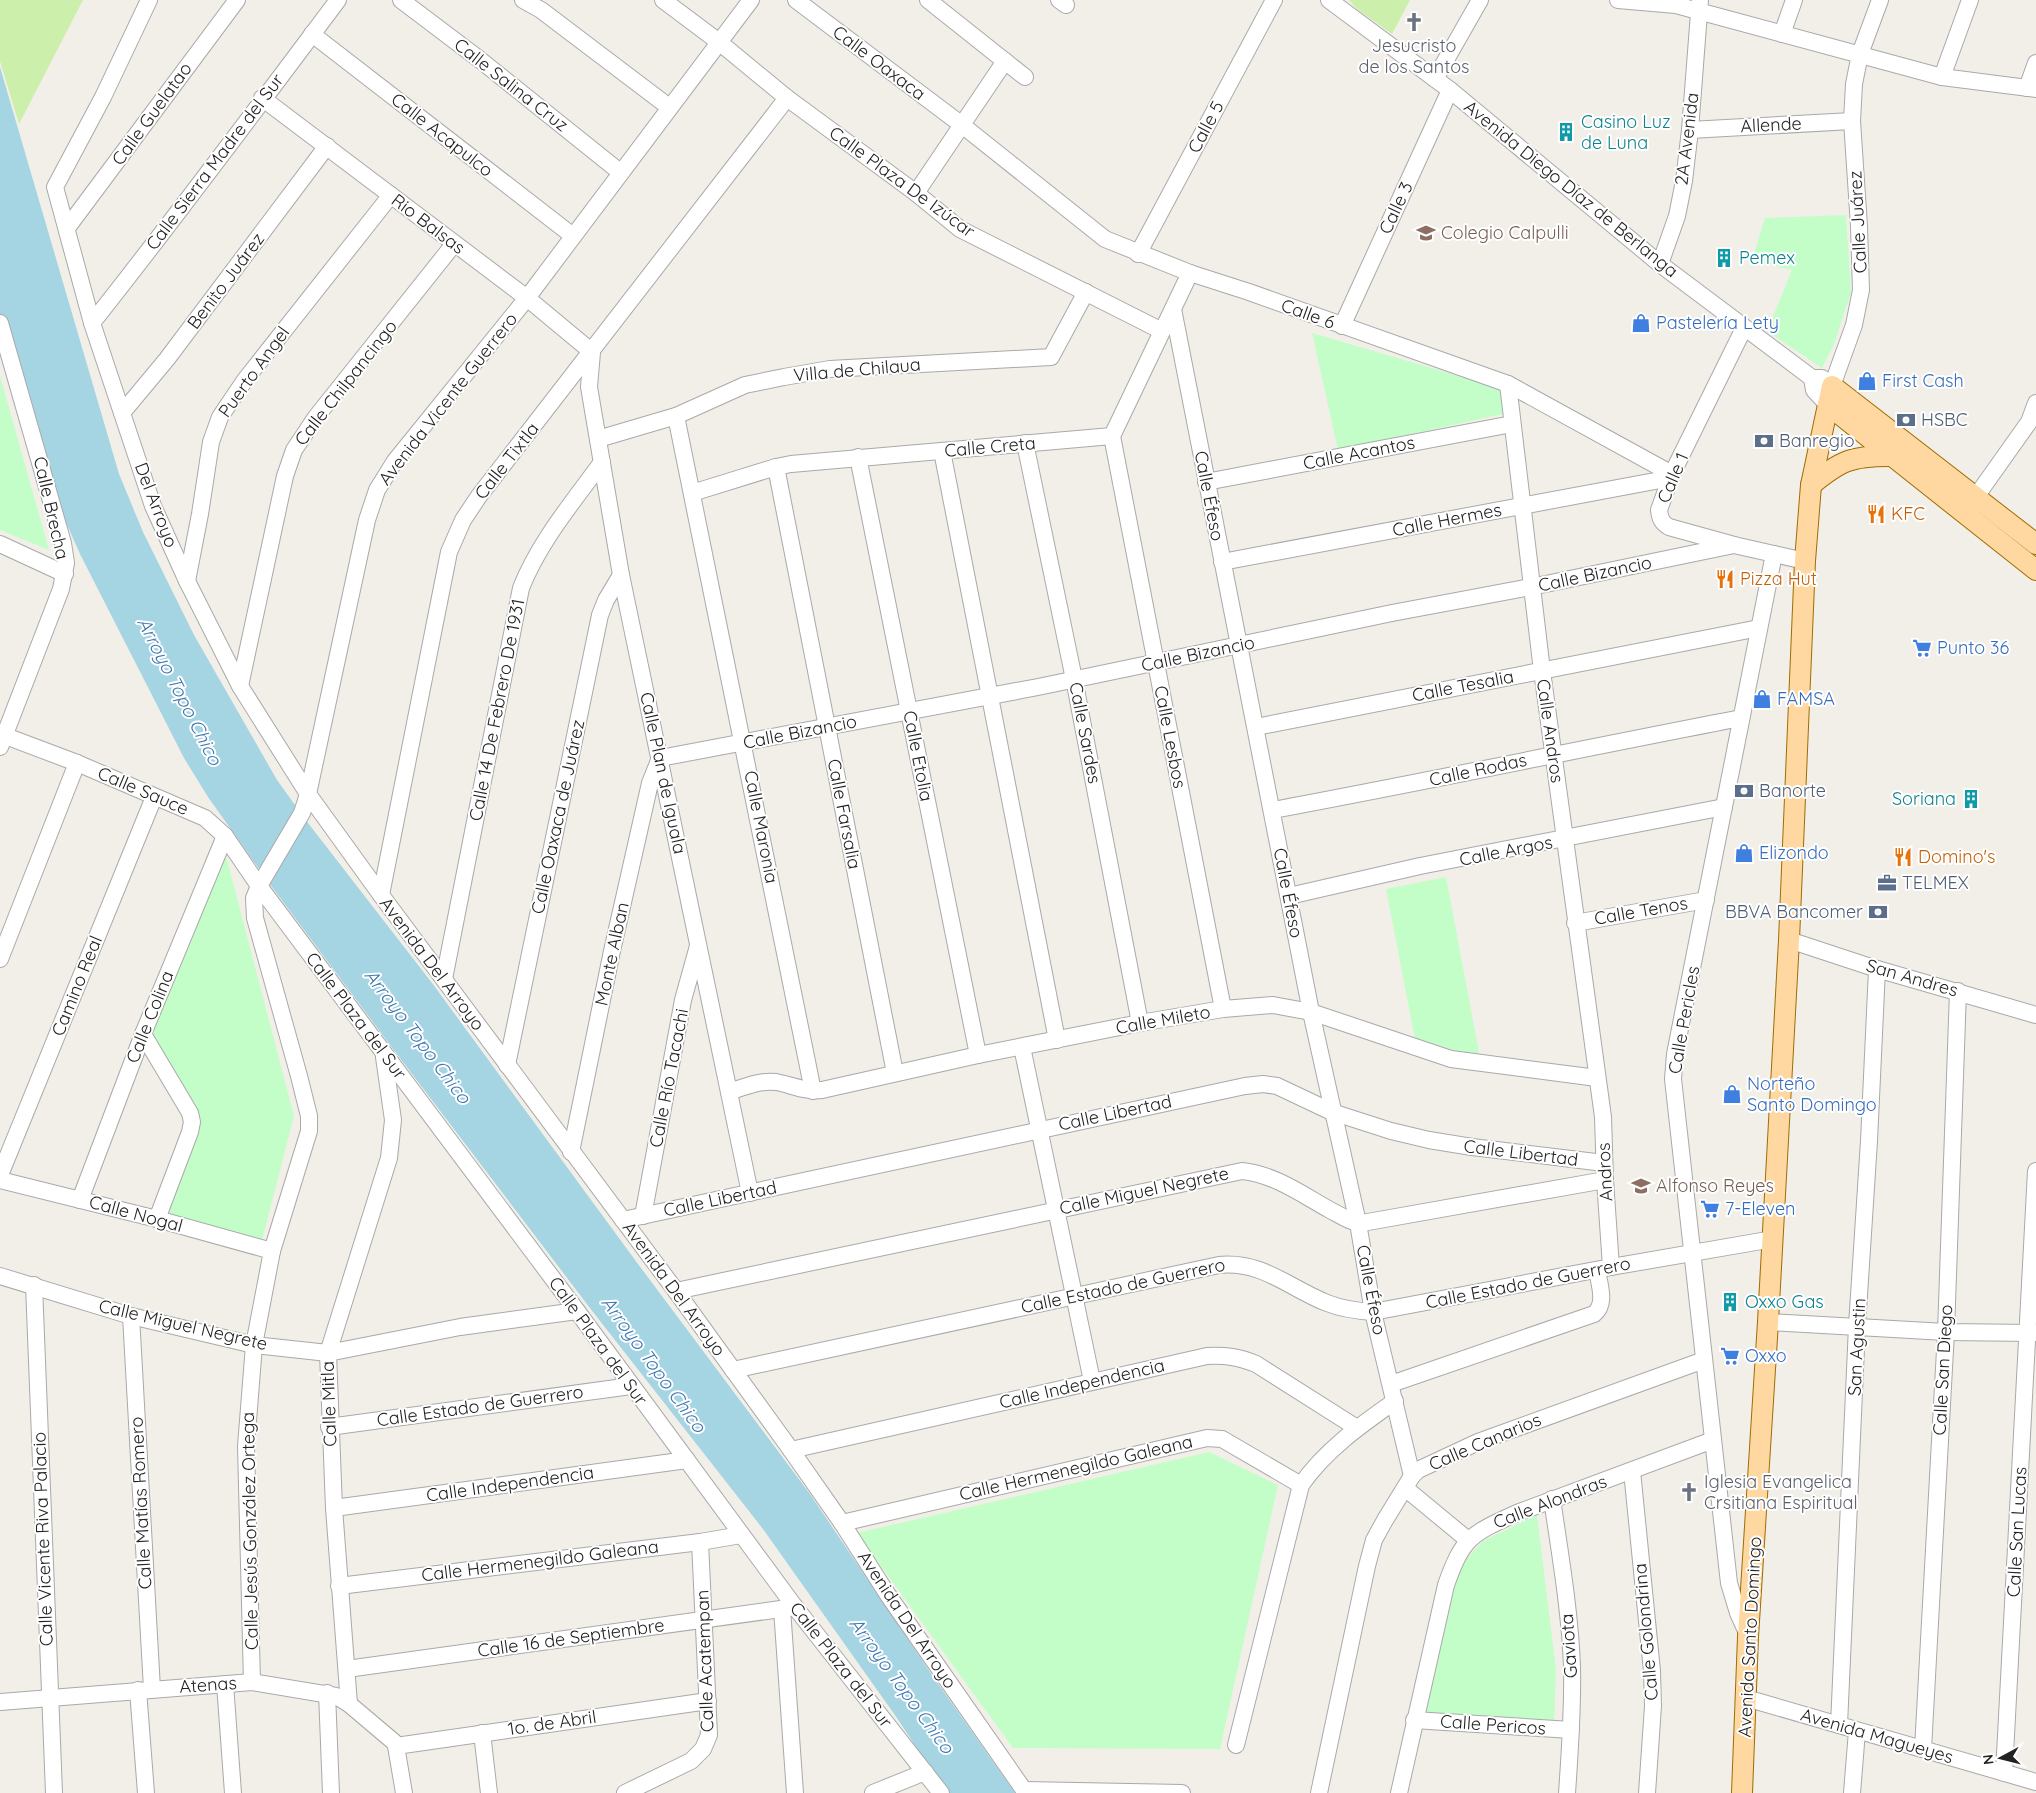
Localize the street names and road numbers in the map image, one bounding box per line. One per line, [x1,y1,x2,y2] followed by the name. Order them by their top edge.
[828,20,930,105] street label: Calle Oaxaca
[450,33,573,136] street label: Calle Salina Cruz
[107,58,197,170] street label: Calle Guelatao
[141,69,289,255] street label: Calle Sierra Madre del Sur
[387,88,498,182] street label: Calle Acapulco
[1669,91,1704,187] street label: 2A Avenida
[1460,95,1683,282] street label: Avenida Diego Díaz de Berlanga
[1182,97,1229,157] street label: Calle 5
[1740,111,1802,138] street label: Allende
[825,121,980,242] street label: Calle Plaza De Izúcar
[1843,170,1872,274] street label: Calle Juárez
[1373,178,1418,238] street label: Calle 3
[387,188,470,259] street label: Rio Balsas
[182,228,269,333] street label: Benito Juárez
[1278,293,1338,334] street label: Calle 6
[373,308,522,490] street label: Avenida Vicente Guerrero
[289,315,402,450] street label: Calle Chilpancingo
[213,322,294,422] street label: Puerto Angel
[792,352,922,387] street label: Villa de Chilaua
[469,418,544,504] street label: Calle Tixtla
[1301,430,1417,475] street label: Calle Acantos
[943,431,1036,462] street label: Calle Creta
[1189,449,1229,543] street label: Calle Éfeso
[1652,449,1693,506] street label: Calle 1
[29,454,74,561] street label: Calle Brecha
[130,459,183,551] street label: Del Arroyo
[1390,498,1504,541] street label: Calle Hermes
[1536,550,1654,597] street label: Calle Bizancio
[464,597,529,823] street label: Calle 14 De Febrero De 1931
[1139,630,1257,677] street label: Calle Bizancio
[1410,664,1516,707] street label: Calle Tesalia
[1532,678,1569,784] street label: Calle Andros
[1064,680,1107,786] street label: Calle Sardes
[1149,684,1192,790] street label: Calle Lesbos
[635,690,692,856] street label: Calle Plan de Iguala
[741,709,859,754] street label: Calle Bizancio
[898,709,939,803] street label: Calle Etolia
[526,718,589,916] street label: Calle Oaxaca de Juárez
[1427,748,1529,791] street label: Calle Rodas
[823,757,866,871] street label: Calle Farsalia
[94,761,192,820] street label: Calle Sauce
[739,769,784,885] street label: Calle Maronia
[1457,830,1554,871] street label: Calle Argos
[1268,846,1308,940] street label: Calle Éfeso
[1592,891,1689,930] street label: Calle Tenos
[375,892,490,1035] street label: Avenida Del Arroyo
[589,900,634,1008] street label: Monte Alban
[46,932,107,1039] street label: Camino Real
[301,947,412,1084] street label: Calle Plaza del Sur
[1864,953,1961,1002] street label: San Andres
[1663,964,1704,1076] street label: Calle Pericles
[121,967,179,1066] street label: Calle Colina
[1114,1000,1212,1039] street label: Calle Mileto
[644,1006,693,1149] street label: Calle Río Tacachi
[1056,1089,1174,1136] street label: Calle Libertad
[1462,1134,1580,1171] street label: Calle Libertad
[1591,1142,1618,1202] street label: Andros
[1057,1161,1231,1220] street label: Calle Miguel Negrete
[661,1175,779,1222] street label: Calle Libertad
[87,1190,185,1237] street label: Calle Nogal
[618,1217,731,1361] street label: Avenida Del Arroyo
[1351,1243,1391,1337] street label: Calle Éfeso
[1424,1251,1632,1314] street label: Calle Estado de Guerrero
[1019,1253,1227,1318] street label: Calle Estado de Guerrero
[544,1272,653,1410] street label: Calle Plaza del Sur
[97,1294,270,1355] street label: Calle Miguel Negrete
[1842,1297,1871,1397] street label: San Agustin
[1928,1304,1957,1436] street label: Calle San Diego
[997,1353,1167,1414] street label: Calle Independencia
[316,1361,341,1447] street label: Calle Mitla
[375,1380,585,1431] street label: Calle Estado de Guerrero
[1425,1408,1544,1476] street label: Calle Canarios
[236,1412,263,1650] street label: Calle Jesús González Ortega
[124,1416,157,1590] street label: Calle Matías Romero
[957,1429,1195,1506] street label: Calle Hermenegildo Galeana
[27,1431,58,1647] street label: Calle Vicente Riva Palacio
[425,1460,595,1507] street label: Calle Independencia
[2002,1466,2031,1598] street label: Calle San Lucas
[1490,1469,1610,1534] street label: Calle Alondras
[420,1535,660,1586] street label: Calle Hermenegildo Galeana
[1733,1536,1766,1738] street label: Avenida Santo Domingo
[853,1547,962,1693] street label: Avenida Del Arroyo
[1628,1563,1663,1702] street label: Calle Golondrina
[691,1589,718,1733] street label: Calle Acatempan
[785,1597,898,1732] street label: Calle Plaza del Sur
[476,1613,666,1662] street label: Calle 16 de Septiembre
[1555,1613,1582,1679] street label: Gaviota
[178,1671,237,1698] street label: Atenas
[1798,1703,1956,1768] street label: Avenida Magueyes
[506,1705,598,1740] street label: 1o. de Abril
[1439,1709,1547,1740] street label: Calle Pericos

